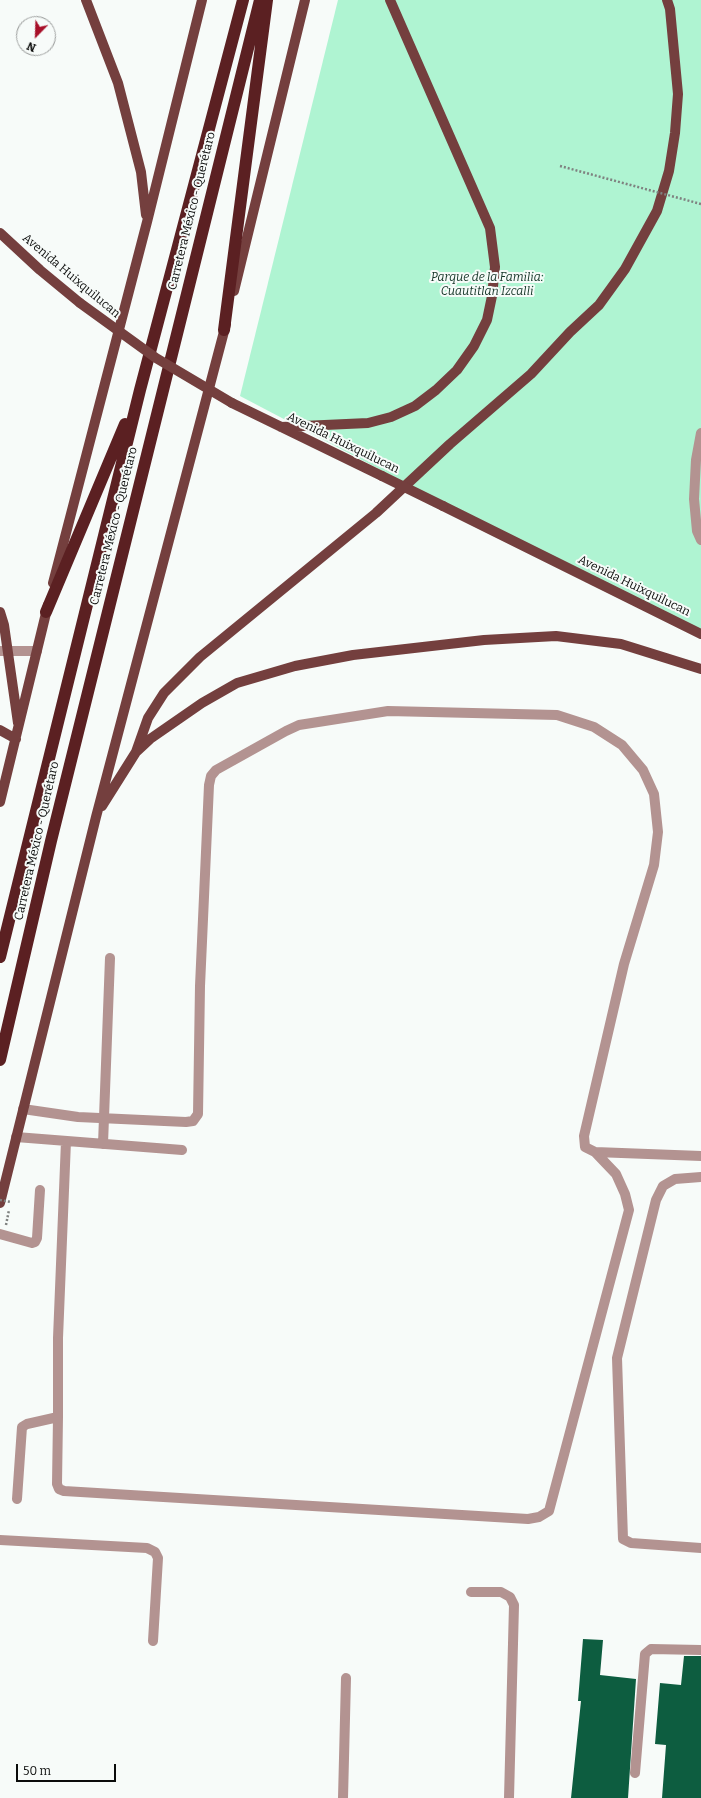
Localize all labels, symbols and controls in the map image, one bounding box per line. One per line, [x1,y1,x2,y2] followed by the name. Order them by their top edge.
[16,16,56,56] north arrow
[25,39,38,54] text: N
[165,130,219,292] street label: Carretera México - Querétaro
[19,231,123,321] street label: Avenida Huixquilucan
[431,271,543,299] park label: Parque de la Familia: Cuautitlan Izcalli
[284,410,402,476] street label: Avenida Huixquilucan
[87,445,141,607] street label: Carretera México - Querétaro
[575,553,693,619] street label: Avenida Huixquilucan
[12,760,62,922] street label: Carretera México - Querétaro
[18,1756,118,1782] scale bar
[23,1764,51,1778] text: 50 m

